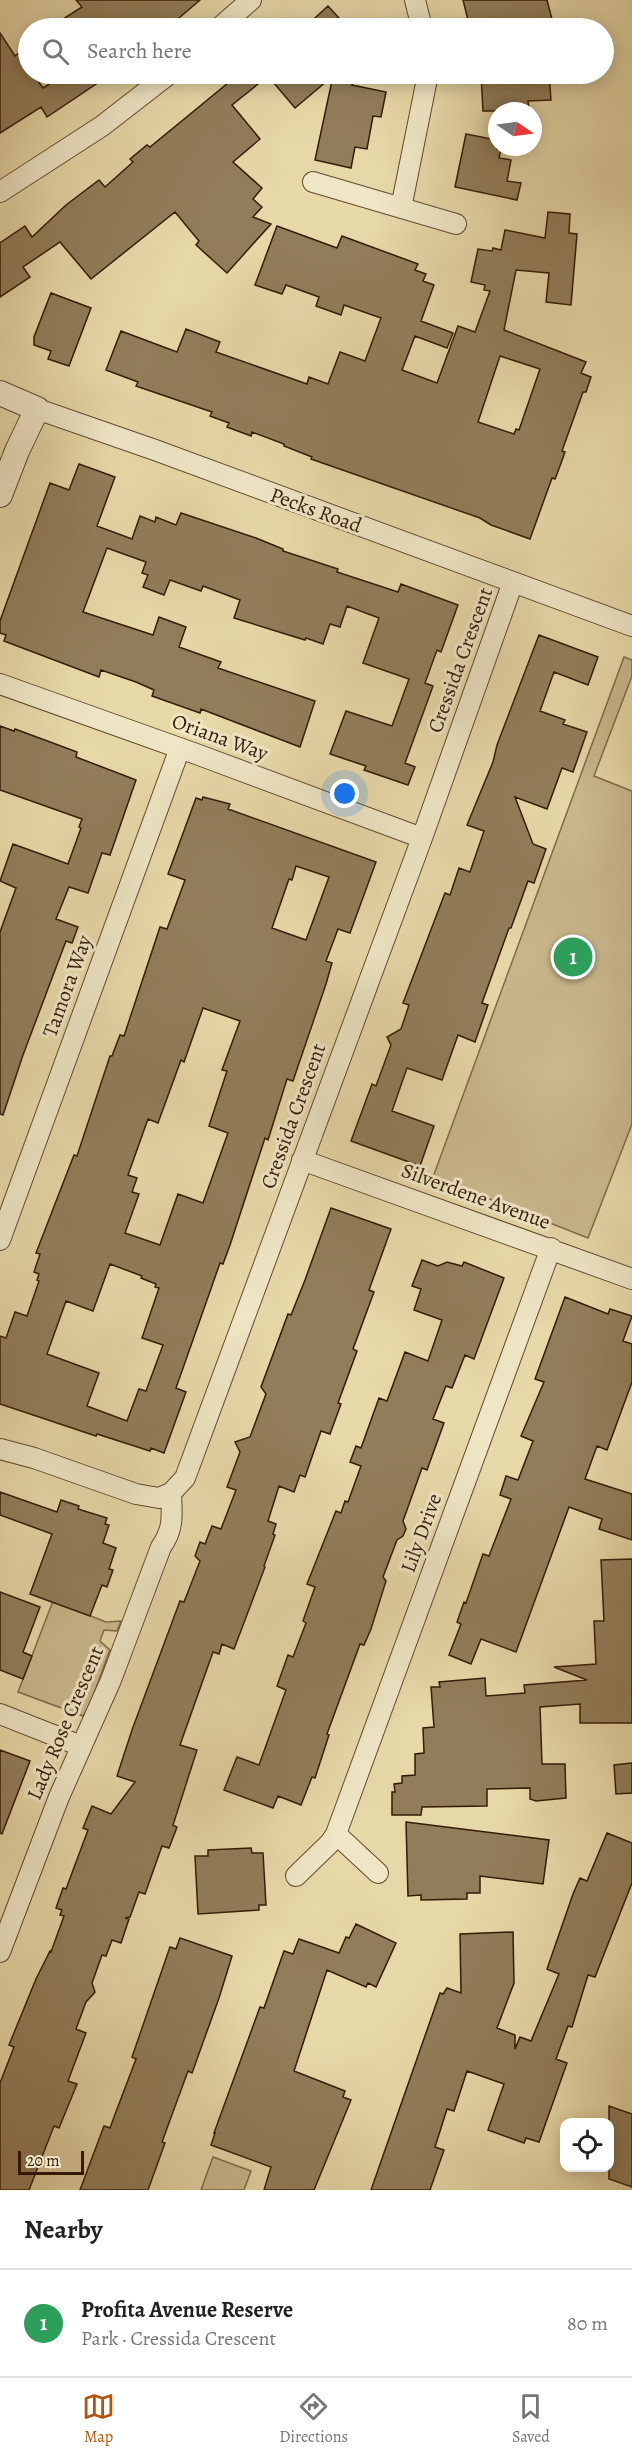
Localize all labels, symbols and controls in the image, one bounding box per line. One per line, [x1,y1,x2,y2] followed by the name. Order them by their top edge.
[18,18,614,84] search box
[39,35,72,68] icon: search
[87,36,192,66] text: Search here
[488,102,542,156] north arrow
[266,480,366,540] street label: Pecks Road
[421,583,499,737] street label: Cressida Crescent
[168,707,273,768] street label: Oriana Way
[330,779,359,808] your location
[36,931,99,1041] street label: Tamora Way
[554,934,592,980] pin: 1
[254,1039,332,1193] street label: Cressida Crescent
[398,1156,554,1236] street label: Silverdene Avenue
[394,1490,448,1576] street label: Lily Drive
[20,1642,110,1804] street label: Lady Rose Crescent
[560,2118,614,2172] map controls
[560,2118,614,2172] button: locate
[18,2148,84,2176] scale bar
[27,2150,60,2172] text: 20 m
[24,2212,103,2247] text: Nearby
[81,2295,293,2325] text: Profita Avenue Reserve
[40,2310,47,2337] text: 1
[567,2310,608,2337] text: 80 m
[81,2325,276,2352] text: Park · Cressida Crescent
[82,2390,115,2448] tab: Map
[279,2390,348,2448] tab: Directions
[512,2390,550,2448] tab: Saved

